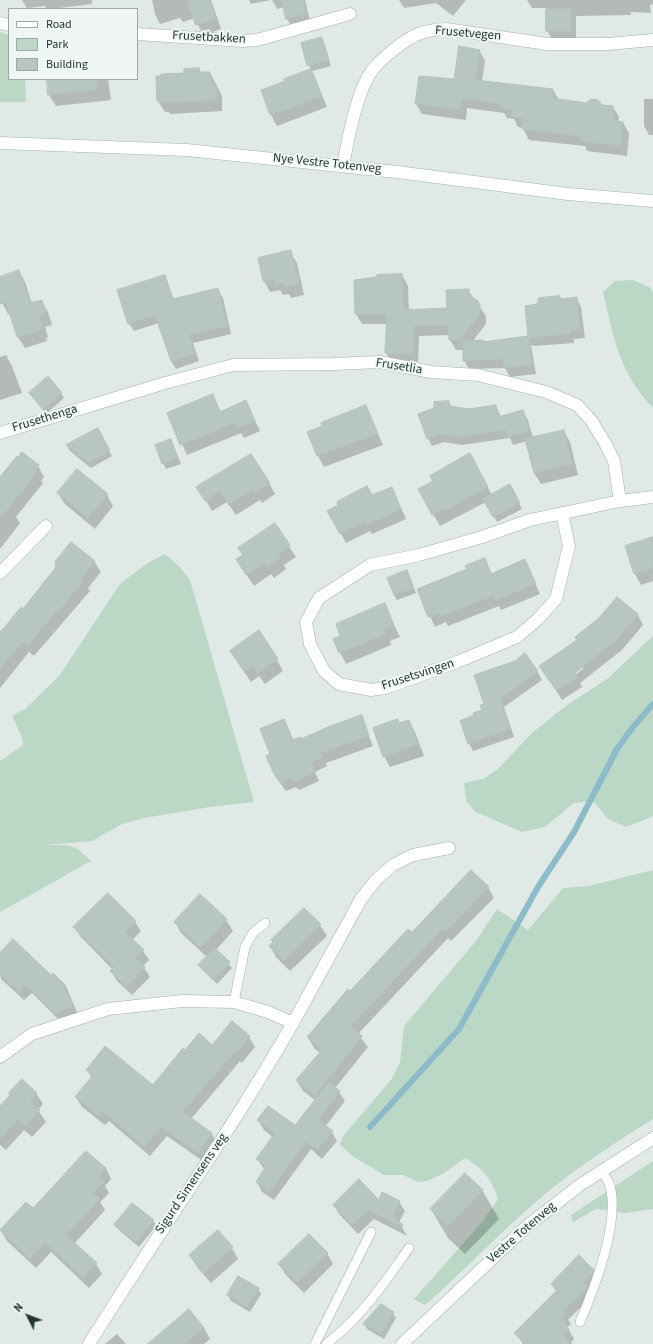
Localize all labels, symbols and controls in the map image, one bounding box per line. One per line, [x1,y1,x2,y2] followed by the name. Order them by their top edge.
[8,8,138,80] legend
[46,16,72,33] text: Road
[434,23,502,45] street label: Frusetvegen
[172,28,246,48] street label: Frusetbakken
[46,36,68,53] text: Park
[46,56,88,73] text: Building
[272,151,382,177] street label: Nye Vestre Totenveg
[375,356,423,378] street label: Frusetlia
[10,402,80,436] street label: Frusethenga
[380,656,456,694] street label: Frusetsvingen
[152,1131,232,1237] street label: Sigurd Simensens veg
[485,1199,559,1267] street label: Vestre Totenveg
[8,1296,48,1336] north arrow
[11,1300,27,1315] text: N

